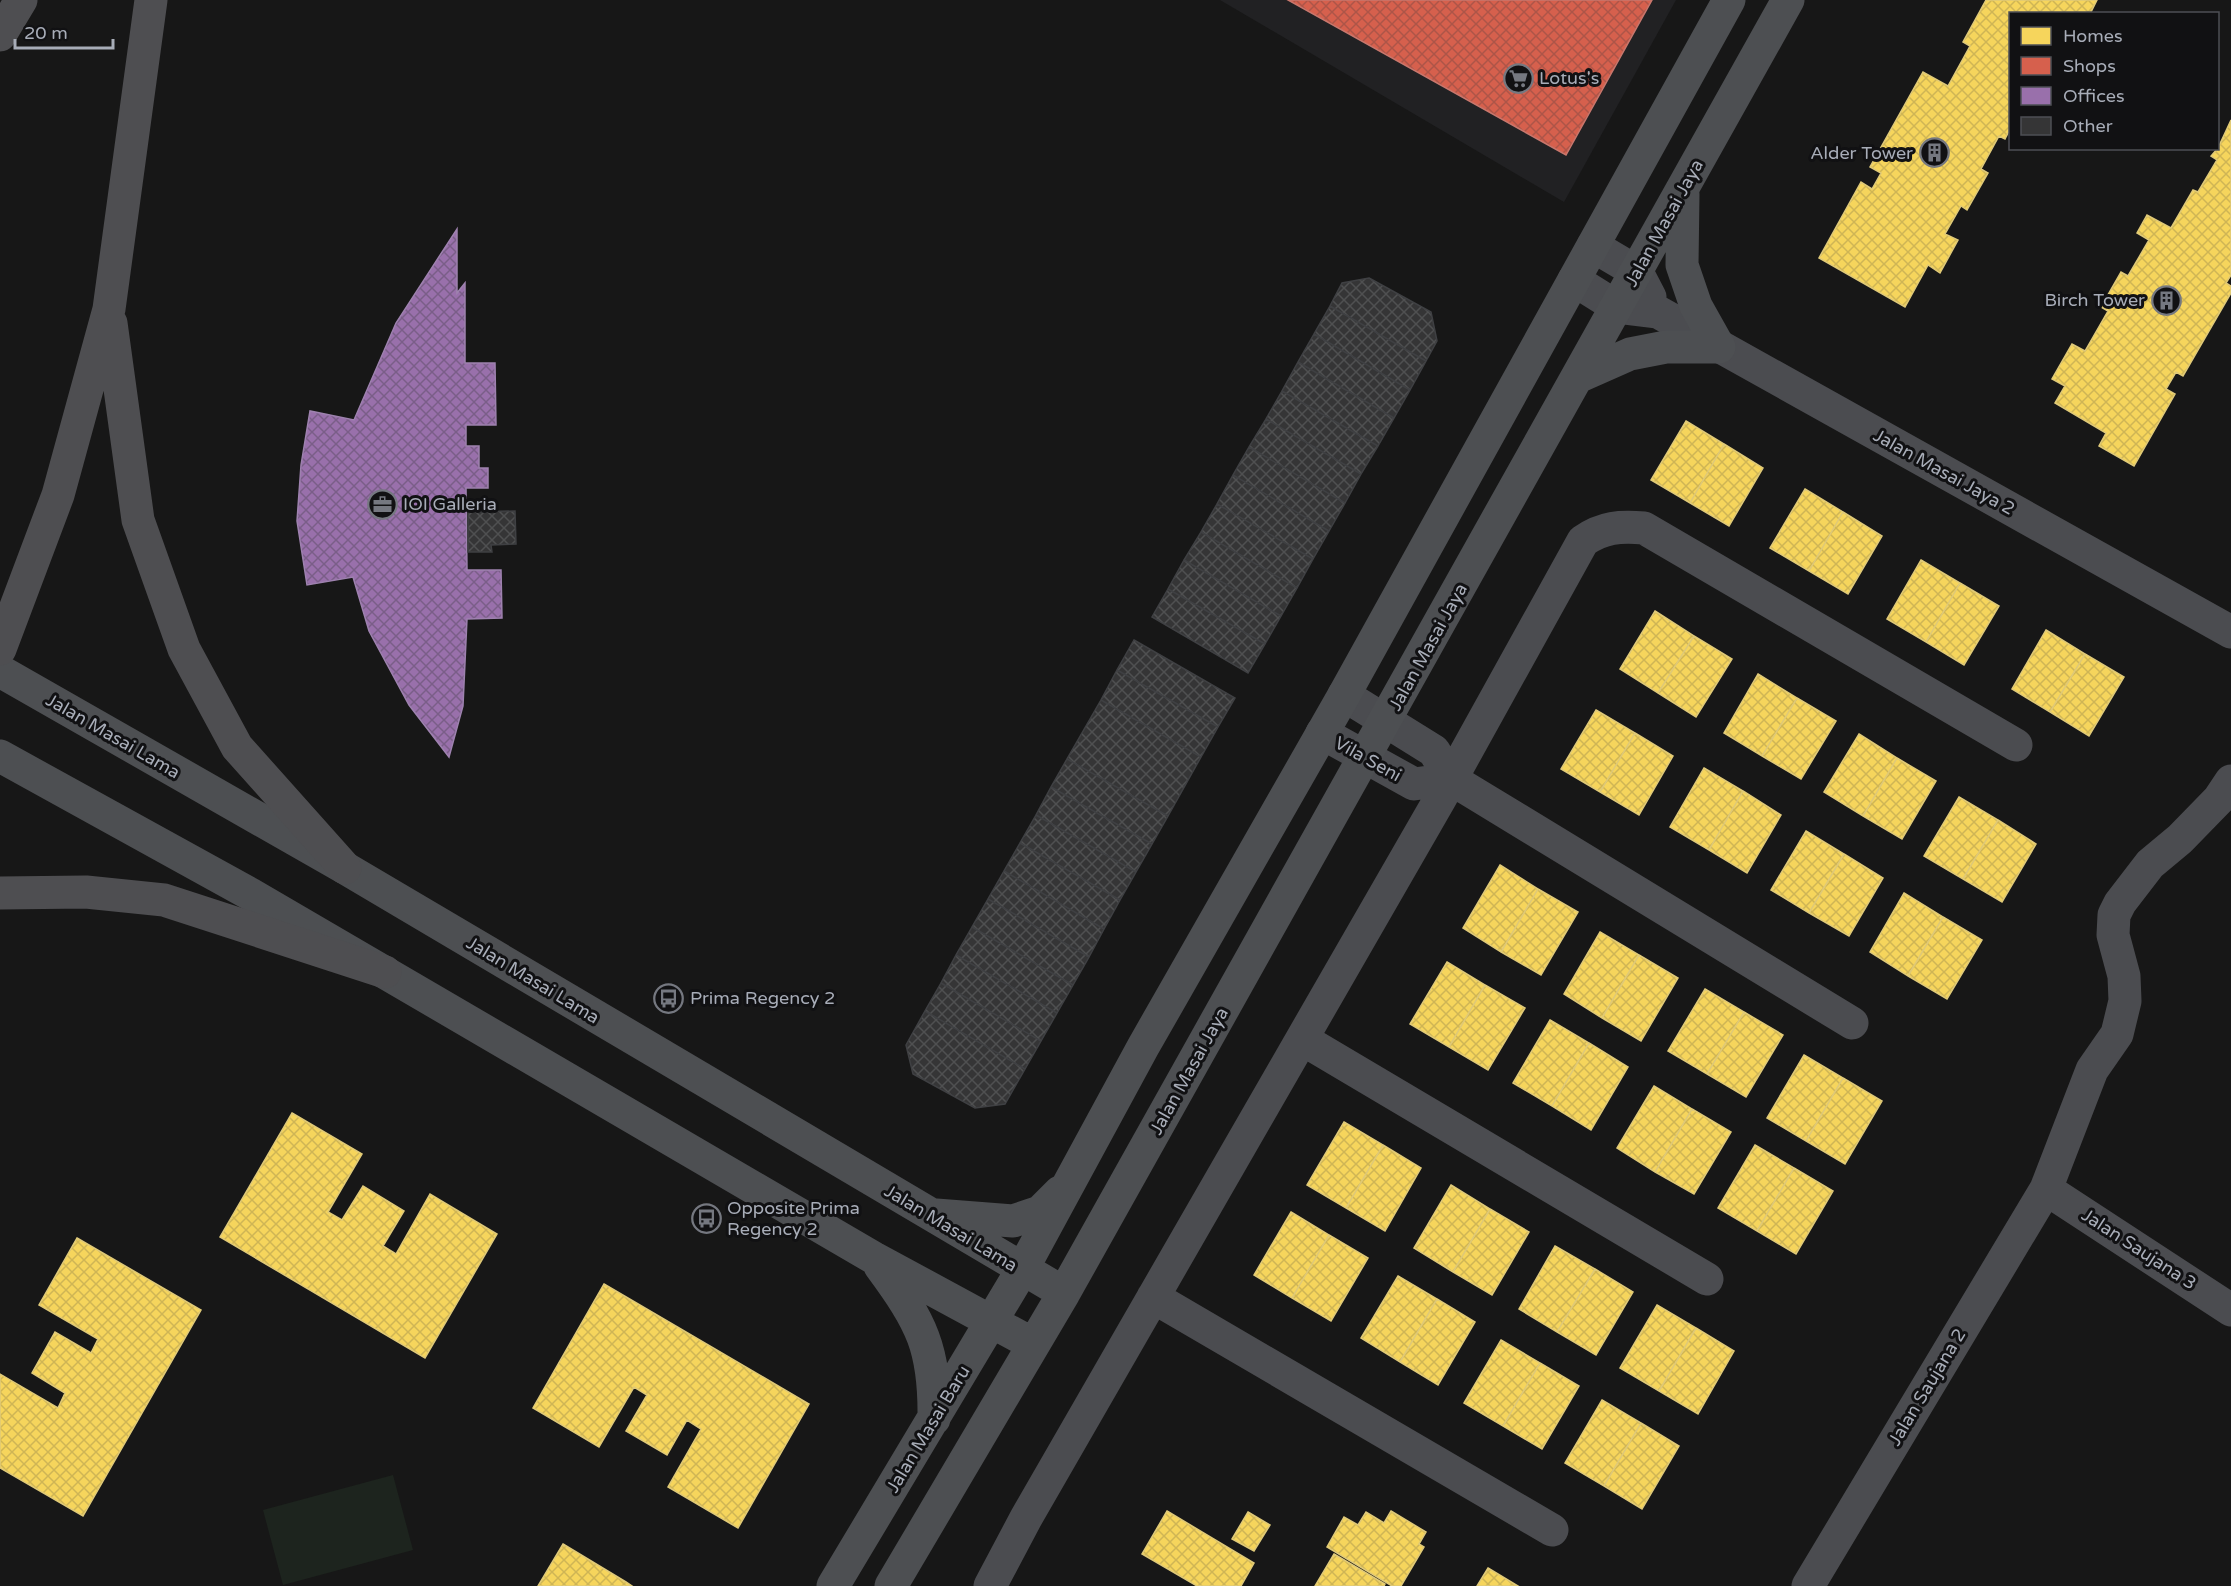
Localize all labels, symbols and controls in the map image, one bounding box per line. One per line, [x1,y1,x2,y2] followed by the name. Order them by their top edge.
[15,12,112,50] scale bar
[2009,12,2219,150] legend
[24,22,68,44] text: 20 m
[2063,25,2123,47] text: Homes
[2063,55,2116,77] text: Shops
[1502,62,1534,94] supermarket icon: Lotus's
[1539,67,1599,89] place label: Lotus's
[2063,85,2125,107] text: Offices
[2063,115,2113,137] text: Other
[1918,137,1950,169] building icon: Alder Tower
[1810,142,1913,164] place label: Alder Tower
[1620,155,1708,291] street label: Jalan Masai Jaya
[2150,284,2182,316] building icon: Birch Tower
[2044,289,2145,311] place label: Birch Tower
[1869,424,2019,520] street label: Jalan Masai Jaya 2
[366,488,398,520] office icon: IOI Galleria
[403,493,497,515] place label: IOI Galleria
[1384,579,1472,715] street label: Jalan Masai Jaya
[42,689,184,783] street label: Jalan Masai Lama
[1331,732,1405,786] street label: Vila Seni
[462,932,604,1028] street label: Jalan Masai Lama
[653,982,685,1014] bus stop icon: Prima Regency 2
[690,987,835,1009] place label: Prima Regency 2
[1145,1003,1233,1139] street label: Jalan Masai Jaya
[880,1180,1022,1276] street label: Jalan Masai Lama
[727,1197,860,1240] place label: Opposite Prima Regency 2
[690,1202,722,1234] bus stop icon: Opposite Prima Regency 2
[2077,1204,2201,1294] street label: Jalan Saujana 3
[1883,1325,1971,1449] street label: Jalan Saujana 2
[881,1361,975,1497] street label: Jalan Masai Baru

